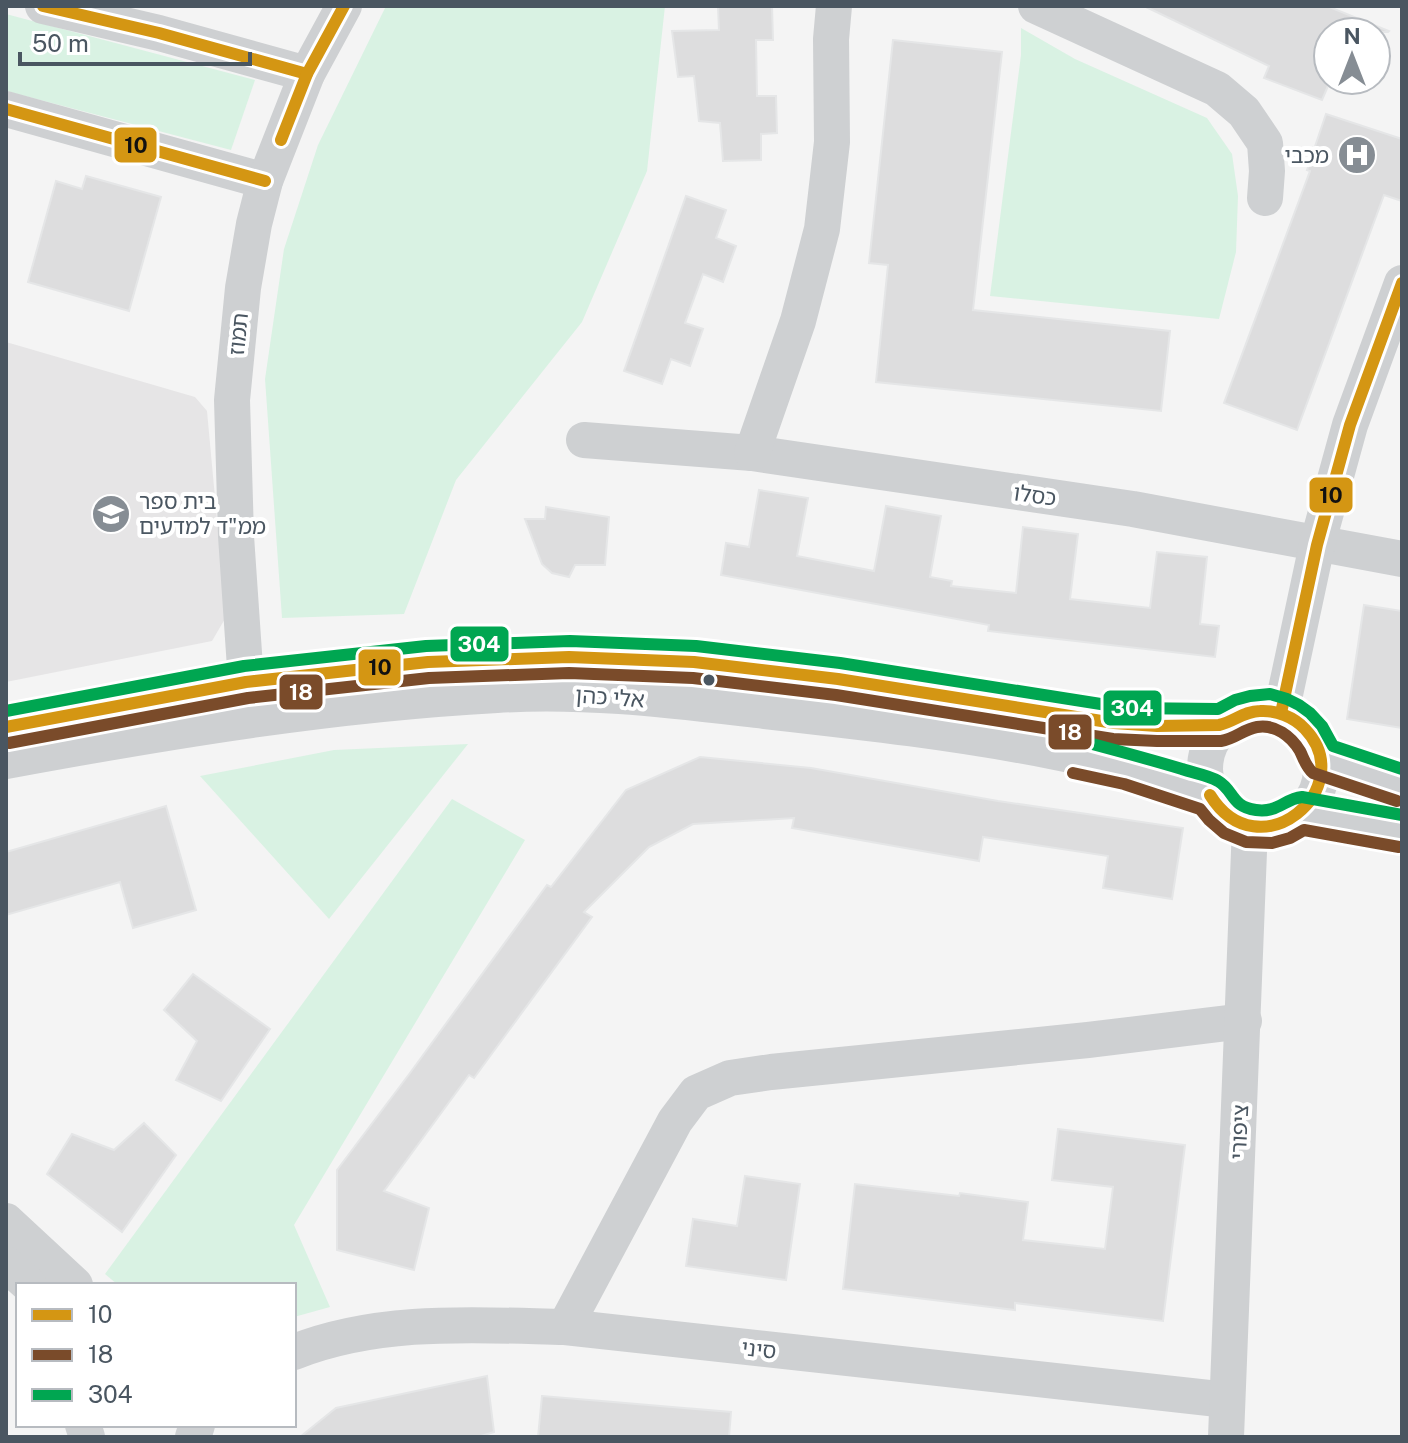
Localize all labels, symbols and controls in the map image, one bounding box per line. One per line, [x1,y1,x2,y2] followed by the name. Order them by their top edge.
[20,16,250,66] scale bar
[1312,16,1392,96] north arrow
[1343,23,1361,49] text: N
[32,29,89,57] text: 50 m
[113,126,158,164] line badge: 10
[124,132,148,158] text: 10
[1336,134,1378,176] hospital icon: מכבי
[1285,142,1329,168] place label: מכבי
[223,311,253,357] street label: תמוז
[1308,476,1354,514] line badge: 10
[1012,479,1058,511] street label: כסלו
[1319,482,1343,508] text: 10
[139,488,266,539] place label: בית ספר ממ"ד למדעים
[90,493,132,535] school or university icon: בית ספר ממ"ד למדעים
[449,625,510,663] line badge: 304
[457,631,501,657] text: 304
[357,648,402,687] line badge: 10
[368,654,392,680] text: 10
[701,672,717,688] unlabelled marker
[278,673,324,711] line badge: 18
[289,679,313,705] text: 18
[574,682,646,712] street label: אלי כהן
[1102,689,1163,727] line badge: 304
[1110,695,1154,721] text: 304
[1047,713,1093,751] line badge: 18
[1058,719,1082,745] text: 18
[1225,1104,1253,1160] street label: ציפורי
[16,1283,296,1427] legend
[88,1300,112,1328] text: 10
[740,1334,778,1364] street label: סיני
[88,1340,113,1368] text: 18
[88,1380,133,1408] text: 304

